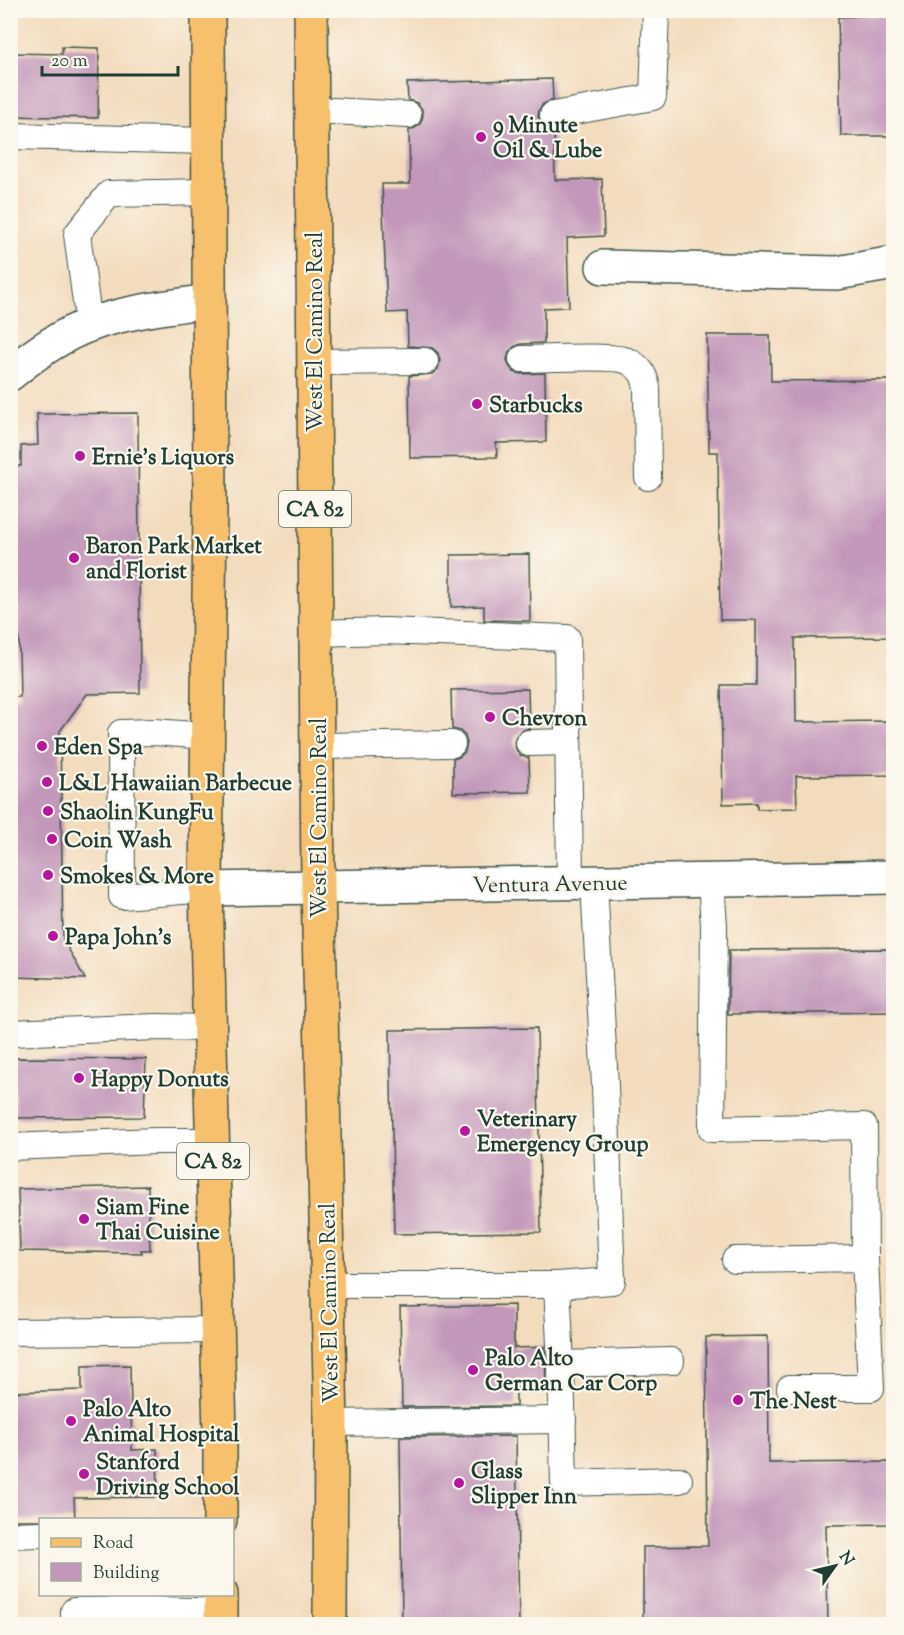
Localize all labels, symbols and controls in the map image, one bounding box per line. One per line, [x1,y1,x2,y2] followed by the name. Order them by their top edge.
[42,39,178,77] scale bar
[51,49,88,75] text: 20 m
[493,111,602,168] place label: 9 Minute Oil & Lube
[474,130,488,144] marker: 9 Minute Oil & Lube
[301,232,333,432] street label: West El Camino Real
[489,391,583,423] place label: Starbucks
[470,397,484,411] marker: Starbucks
[92,443,235,475] place label: Ernie's Liquors
[73,449,87,463] marker: Ernie's Liquors
[279,491,351,527] road number: CA 82
[86,532,262,589] place label: Baron Park Market and Florist
[67,551,81,565] marker: Baron Park Market and Florist
[502,704,587,736] place label: Chevron
[483,710,497,724] marker: Chevron
[305,718,337,918] street label: West El Camino Real
[54,733,144,765] place label: Eden Spa
[35,739,49,753] marker: Eden Spa
[59,769,292,801] place label: L&L Hawaiian Barbecue
[40,775,54,789] marker: L&L Hawaiian Barbecue
[60,798,214,830] place label: Shaolin KungFu
[41,804,55,818] marker: Shaolin KungFu
[64,826,172,858] place label: Coin Wash
[45,832,59,846] marker: Coin Wash
[60,862,214,894] place label: Smokes & More
[41,868,55,882] marker: Smokes & More
[472,869,628,903] street label: Ventura Avenue
[65,923,172,955] place label: Papa John's
[46,929,60,943] marker: Papa John's
[91,1065,229,1097] place label: Happy Donuts
[72,1071,86,1085] marker: Happy Donuts
[477,1105,649,1162] place label: Veterinary Emergency Group
[458,1124,472,1138] marker: Veterinary Emergency Group
[177,1143,249,1179] road number: CA 82
[96,1193,220,1250] place label: Siam Fine Thai Cuisine
[313,1202,349,1404] street label: West El Camino Real
[77,1212,91,1226] marker: Siam Fine Thai Cuisine
[485,1344,657,1401] place label: Palo Alto German Car Corp
[466,1363,480,1377] marker: Palo Alto German Car Corp
[750,1387,837,1419] place label: The Nest
[731,1393,745,1407] marker: The Nest
[83,1395,240,1452] place label: Palo Alto Animal Hospital
[64,1414,78,1428] marker: Palo Alto Animal Hospital
[96,1448,240,1505] place label: Stanford Driving School
[471,1457,577,1514] place label: Glass Slipper Inn
[77,1467,91,1481] marker: Stanford Driving School
[452,1476,466,1490] marker: Glass Slipper Inn
[39,1518,234,1596] legend
[93,1531,133,1557] text: Road
[805,1536,865,1596] north arrow
[832,1547,859,1571] text: N
[93,1561,159,1587] text: Building

